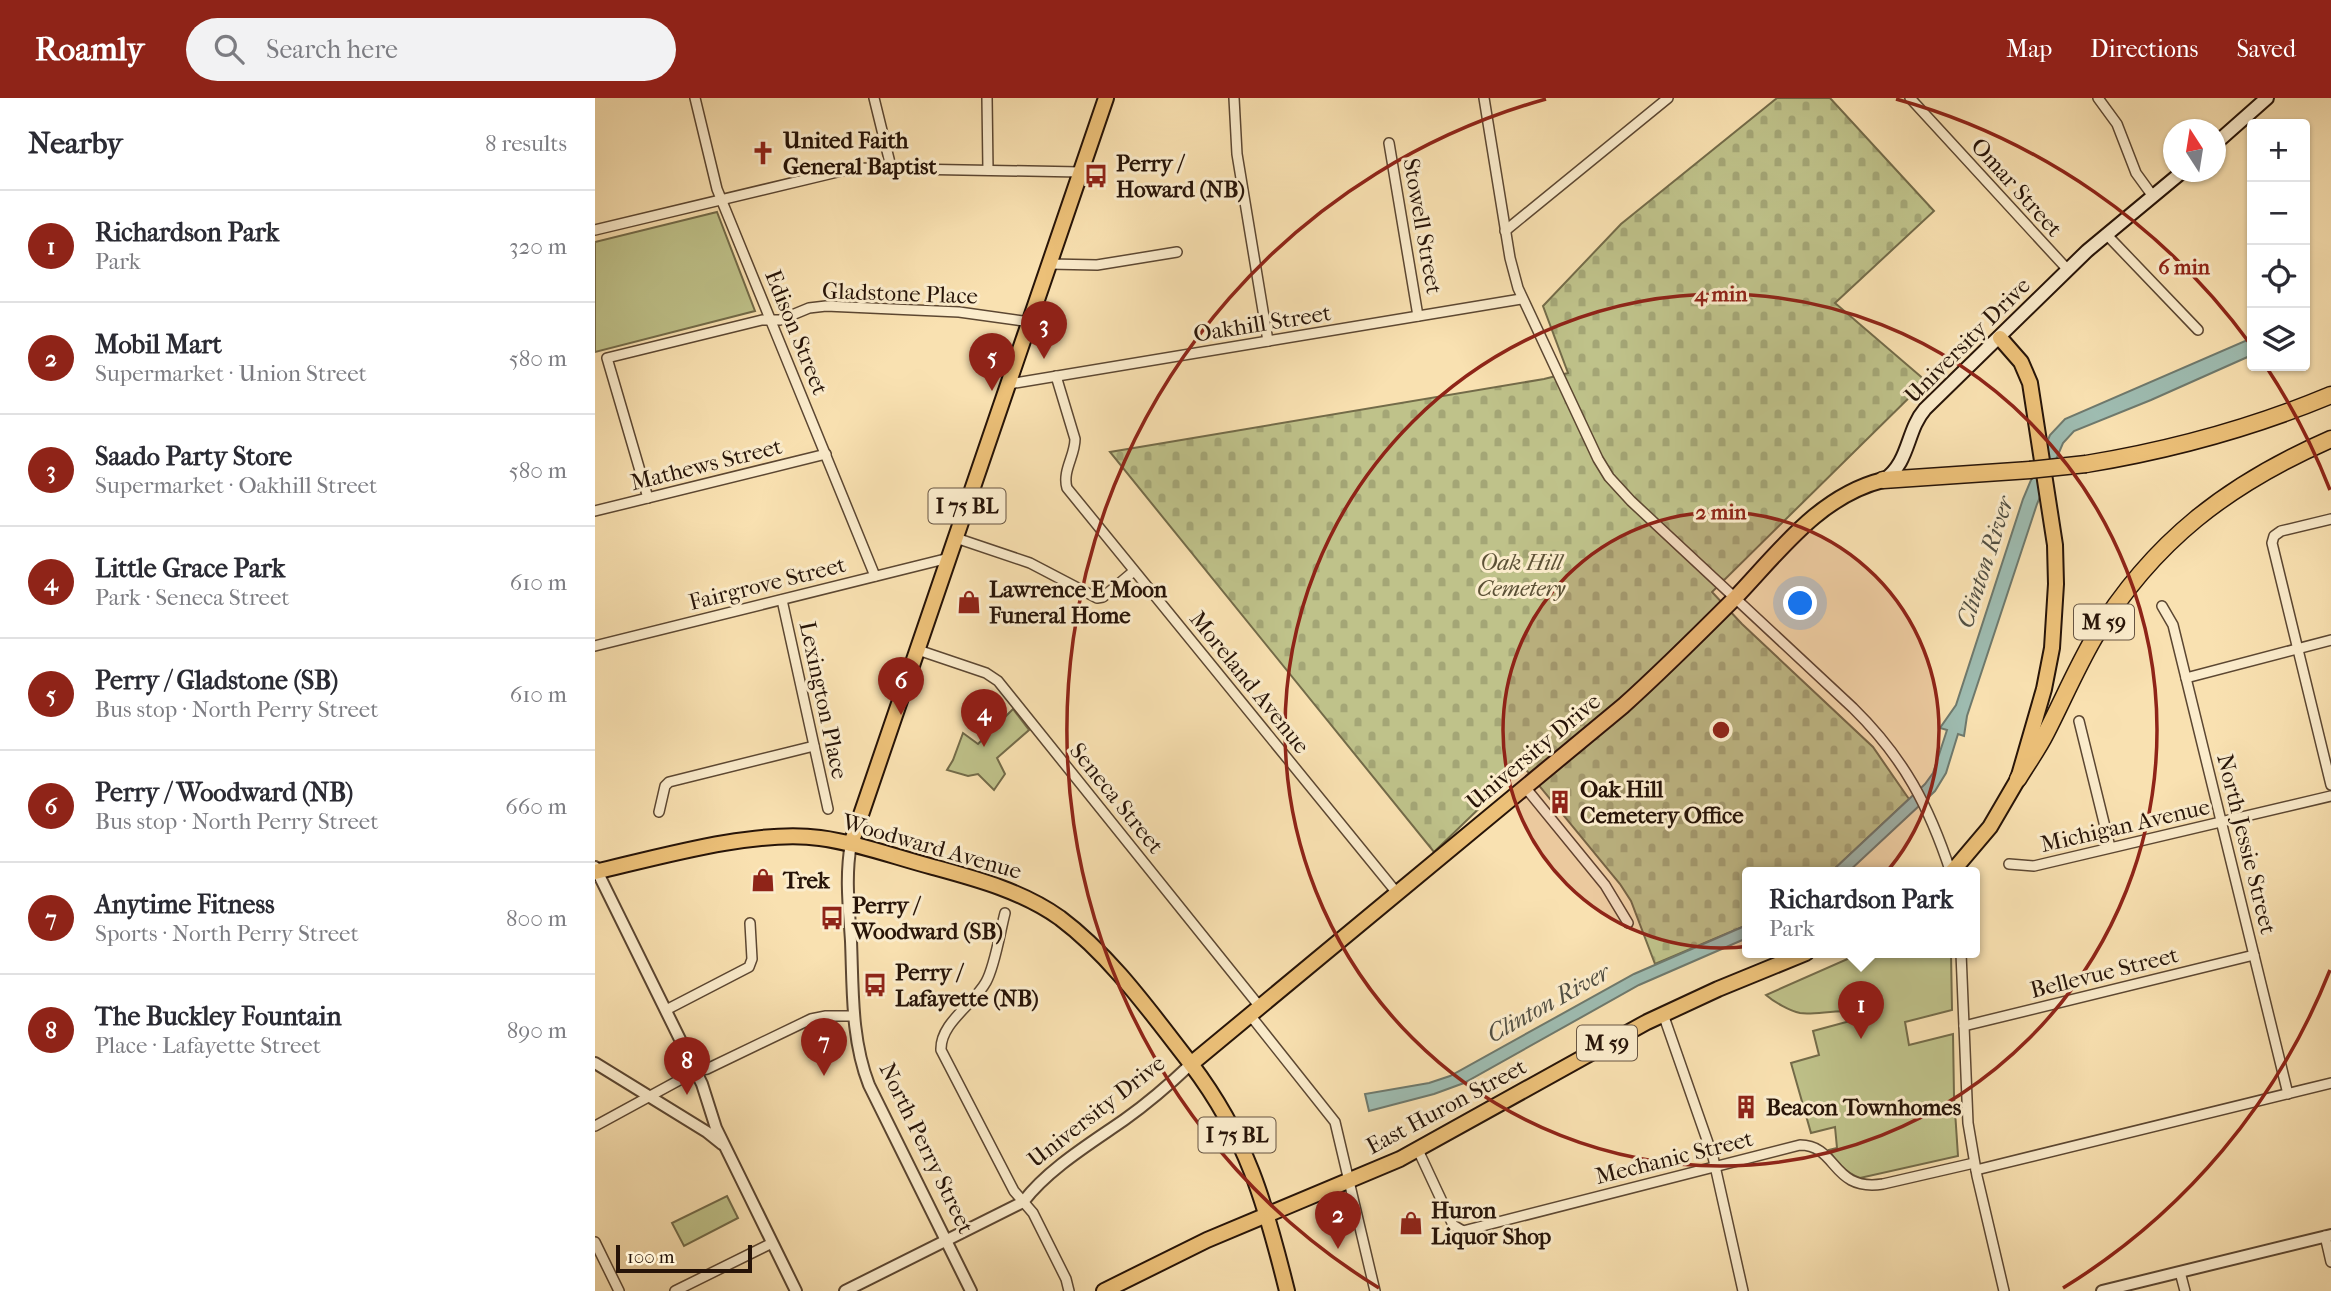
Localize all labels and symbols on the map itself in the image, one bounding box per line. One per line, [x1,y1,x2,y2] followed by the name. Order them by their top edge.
[2163,119,2226,182] north arrow
[782,127,938,180] place label: United Faith General Baptist
[1965,132,2068,242] street label: Omar Street
[749,139,777,167] church icon: United Faith General Baptist
[1116,150,1245,203] place label: Perry / Howard (NB)
[1397,156,1448,296] street label: Stowell Street
[1082,162,1110,190] bus stop icon: Perry / Howard (NB)
[2158,255,2211,279] text: 6 min
[759,266,834,399] street label: Edison Street
[1899,272,2036,409] street label: University Drive
[822,277,978,310] street label: Gladstone Place
[1694,282,1748,307] text: 4 min
[1191,299,1333,348] street label: Oakhill Street
[1021,301,1067,359] pin: 3
[969,333,1015,391] pin: 5
[628,433,785,496] street label: Mathews Street
[929,488,1005,524] road number: I 75 BL
[1951,491,2020,631] water label: Clinton River
[1695,500,1747,524] text: 2 min
[1477,549,1566,602] park label: Oak Hill Cemetery
[686,551,848,616] street label: Fairgrove Street
[988,576,1168,629] place label: Lawrence E Moon Funeral Home
[1783,586,1817,620] your location
[955,588,983,616] shop icon: Lawrence E Moon Funeral Home
[2074,604,2134,640] road number: M 59
[1184,606,1315,759] street label: Moreland Avenue
[794,619,853,781] street label: Lexington Place
[878,657,924,715] pin: 6
[1461,688,1606,815] street label: University Drive
[961,689,1007,747] pin: 4
[1709,718,1733,742] centre of rings
[1064,738,1169,859] street label: Seneca Street
[2211,751,2282,937] street label: North Jessie Street
[1580,776,1744,829] place label: Oak Hill Cemetery Office
[1546,788,1574,816] building icon: Oak Hill Cemetery Office
[2038,793,2212,858] street label: Michigan Avenue
[838,808,1025,885] street label: Woodward Avenue
[749,866,777,894] shop icon: Trek
[782,867,831,894] place label: Trek
[851,892,1003,945] place label: Perry / Woodward (SB)
[818,904,846,932] bus stop icon: Perry / Woodward (SB)
[2027,941,2181,1004] street label: Bellevue Street
[1482,957,1616,1048] water label: Clinton River
[895,959,1039,1012] place label: Perry / Lafayette (NB)
[861,971,889,999] bus stop icon: Perry / Lafayette (NB)
[1838,981,1884,1039] pin: 1
[801,1018,847,1076] pin: 7
[1577,1026,1637,1060] road number: M 59
[664,1037,710,1095] pin: 8
[1022,1049,1170,1173] street label: University Drive
[1362,1053,1531,1160] street label: East Huron Street
[873,1058,980,1238] street label: North Perry Street
[1732,1093,1760,1121] building icon: Beacon Townhomes
[1766,1094,1962,1121] place label: Beacon Townhomes
[1199,1118,1275,1152] road number: I 75 BL
[1592,1125,1756,1190] street label: Mechanic Street
[1315,1191,1361,1249] pin: 2
[1431,1197,1552,1250] place label: Huron Liquor Shop
[1397,1209,1425,1237] shop icon: Huron Liquor Shop
[616,1242,753,1274] scale bar

